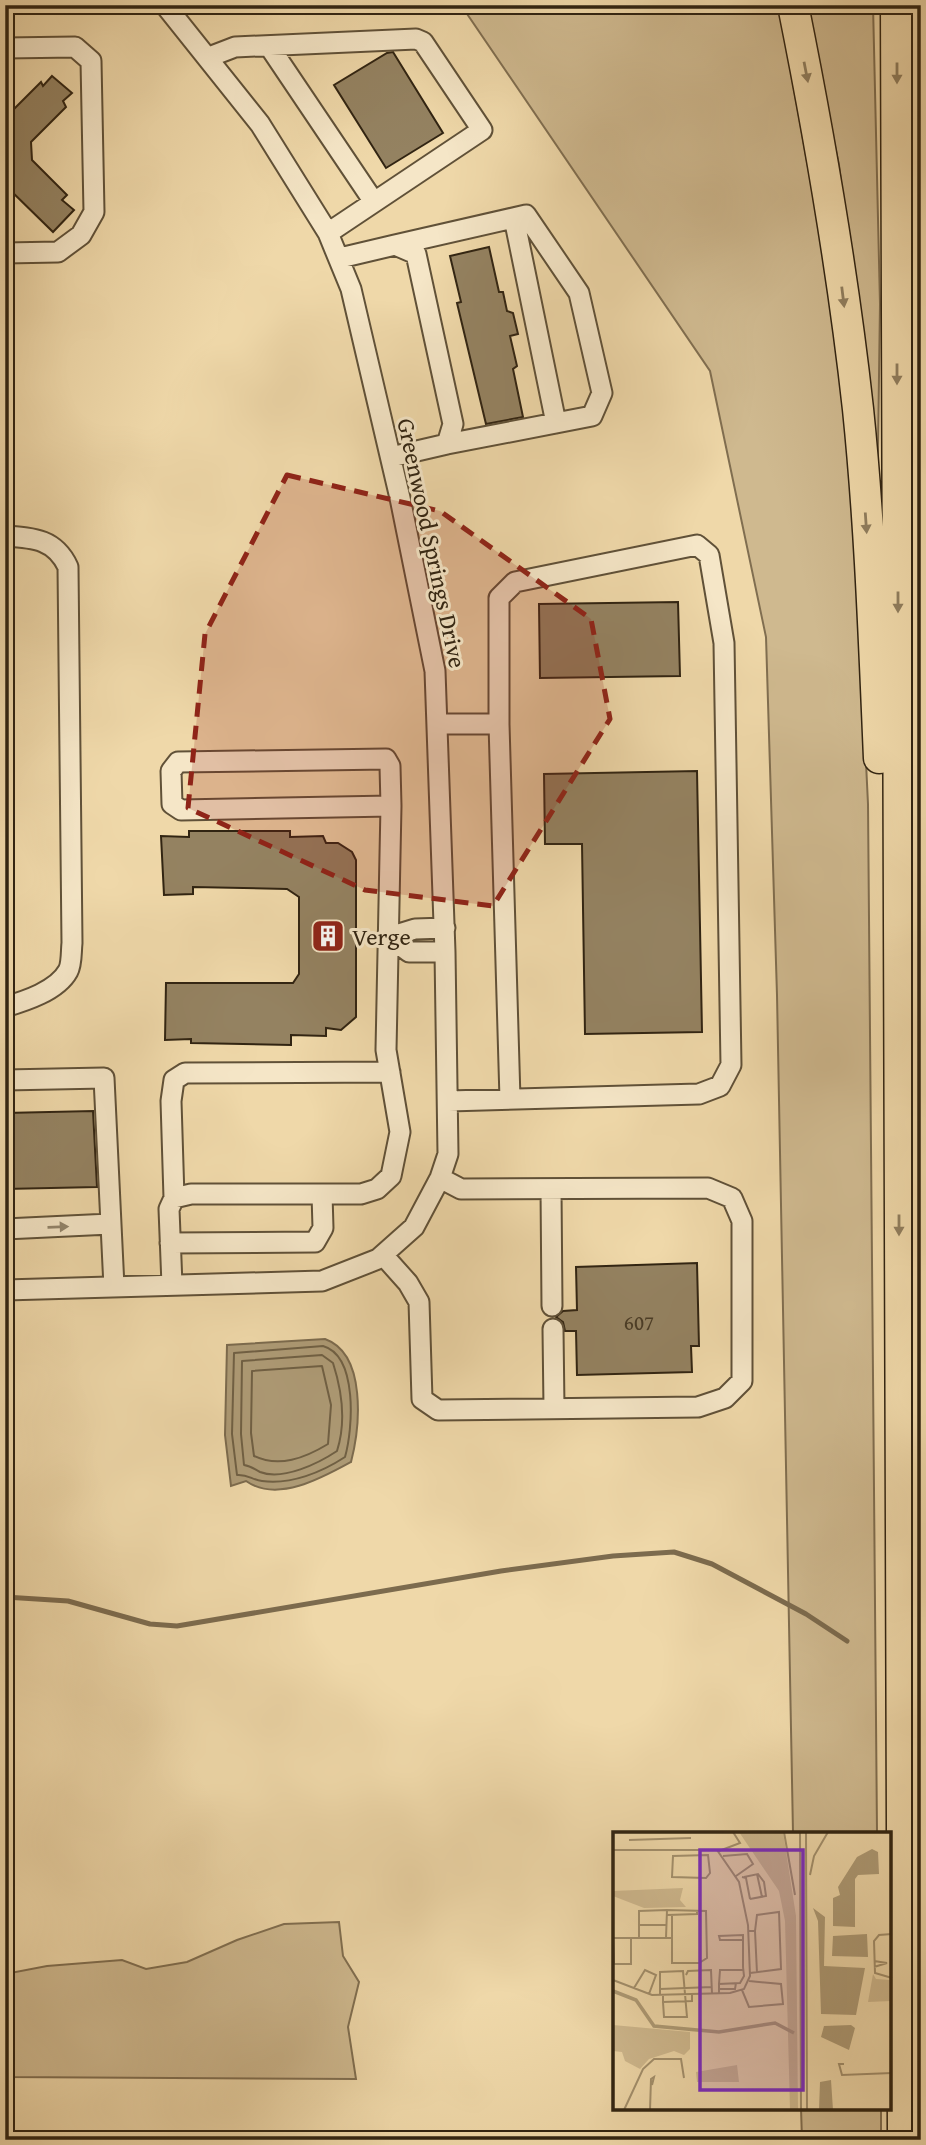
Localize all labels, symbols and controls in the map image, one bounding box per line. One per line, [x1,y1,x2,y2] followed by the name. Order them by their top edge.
[801,61,812,83] one-way arrow
[891,63,902,85] one-way arrow
[838,286,849,308] one-way arrow
[891,364,903,386] one-way arrow
[388,415,476,671] street label: Greenwood Springs Drive
[861,512,872,534] one-way arrow
[892,591,903,613] one-way arrow
[309,917,347,955] building icon: Verge
[352,919,411,954] place label: Verge
[893,1214,905,1236] one-way arrow
[47,1221,69,1232] one-way arrow
[624,1307,654,1338] house number: 607
[613,1832,891,2110] inset map

